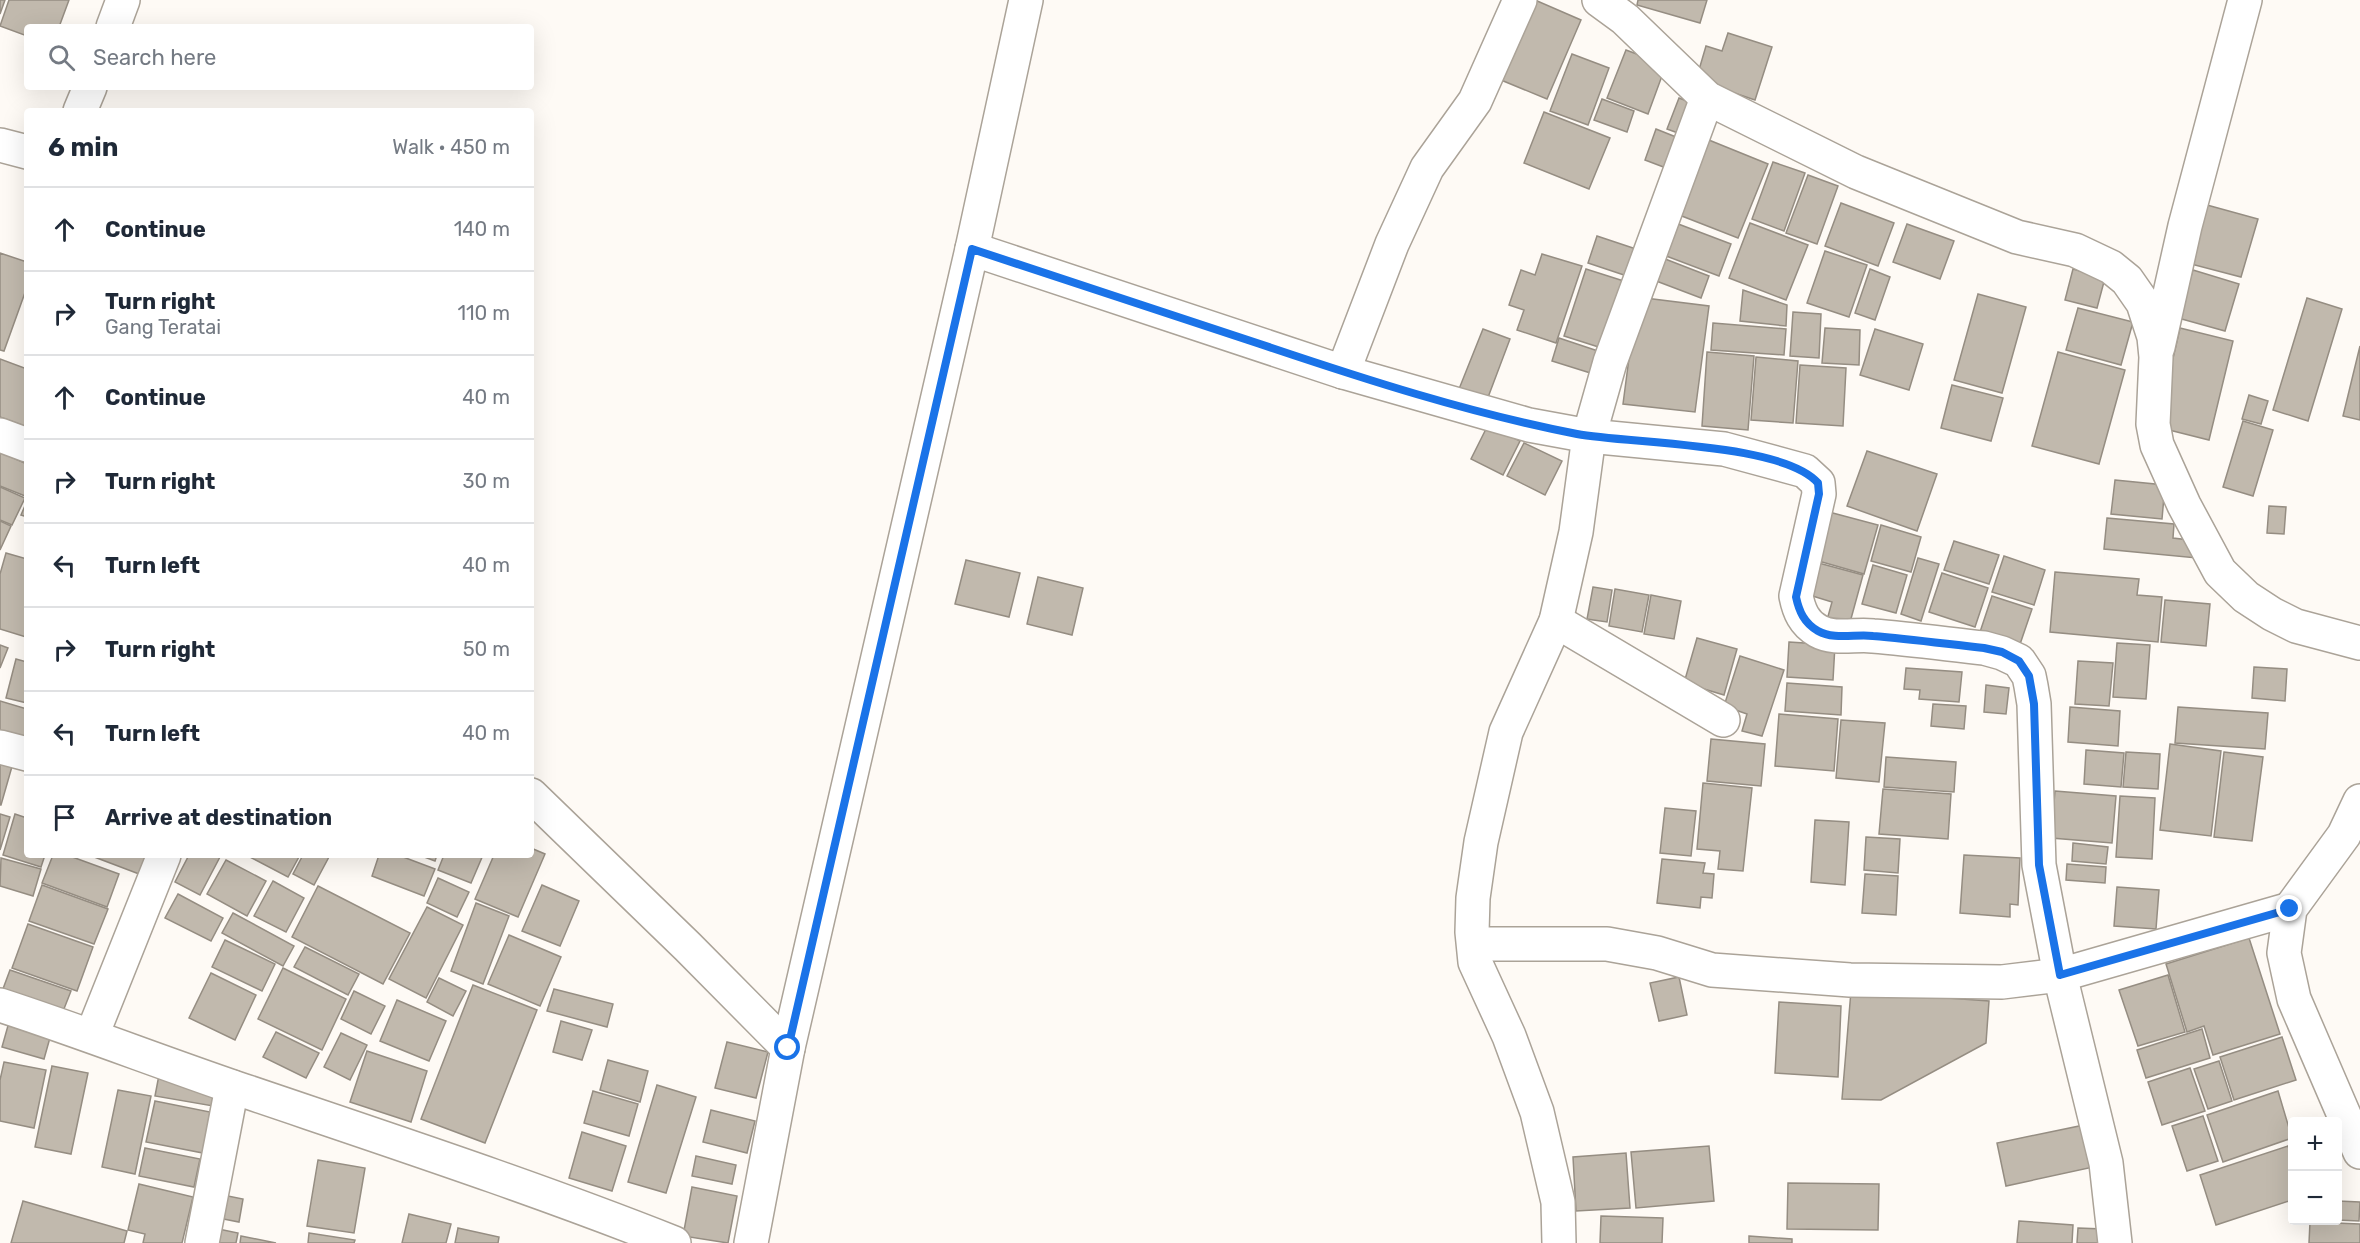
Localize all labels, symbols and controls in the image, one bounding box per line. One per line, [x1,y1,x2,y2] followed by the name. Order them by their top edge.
[24,24,534,90] search box
[45,41,78,74] icon: search
[93,44,216,71] text: Search here
[48,132,118,163] text: 6 min
[392,135,510,159] text: Walk · 450 m
[48,213,81,246] icon: ahead
[105,216,206,243] text: Continue
[454,217,510,241] text: 140 m
[105,288,215,315] text: Turn right
[48,297,81,330] icon: right
[458,301,510,325] text: 110 m
[105,315,221,339] text: Gang Teratai
[48,381,81,414] icon: ahead
[105,384,206,411] text: Continue
[462,385,510,409] text: 40 m
[48,465,81,498] icon: right
[105,468,215,495] text: Turn right
[463,469,510,493] text: 30 m
[48,549,81,582] icon: left
[105,552,200,579] text: Turn left
[462,553,510,577] text: 40 m
[48,633,81,666] icon: right
[105,636,215,663] text: Turn right
[463,637,510,661] text: 50 m
[48,717,81,750] icon: left
[105,720,200,747] text: Turn left
[462,721,510,745] text: 40 m
[48,801,81,834] icon: arrive
[105,804,332,831] text: Arrive at destination
[2276,895,2302,921] route end
[774,1034,800,1060] route start
[2288,1117,2342,1225] map controls
[2288,1117,2342,1171] button: +
[2288,1171,2342,1225] button: −

